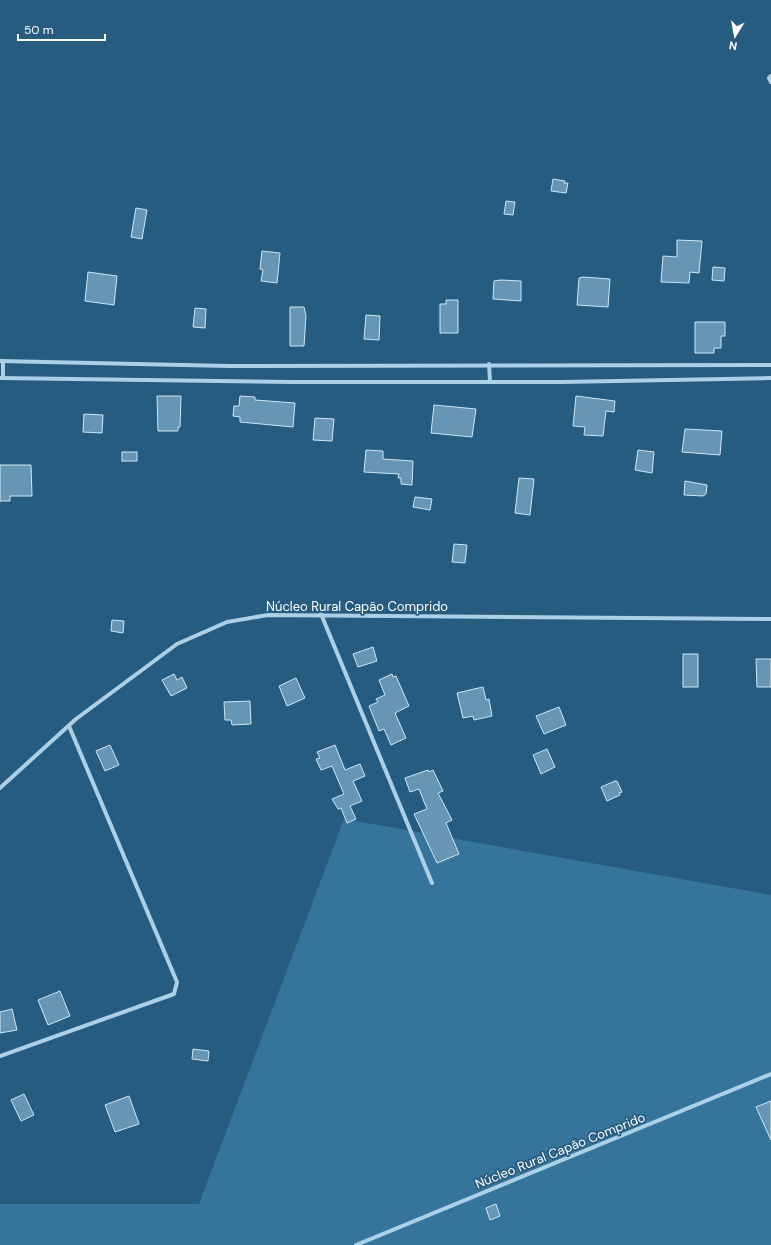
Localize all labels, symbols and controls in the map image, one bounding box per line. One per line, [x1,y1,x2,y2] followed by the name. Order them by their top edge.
[18,16,105,42] scale bar
[715,16,755,56] north arrow
[24,22,53,38] text: 50 m
[728,38,738,53] text: N
[266,598,448,615] street label: Núcleo Rural Capão Comprido
[473,1108,648,1192] street label: Núcleo Rural Capão Comprido

